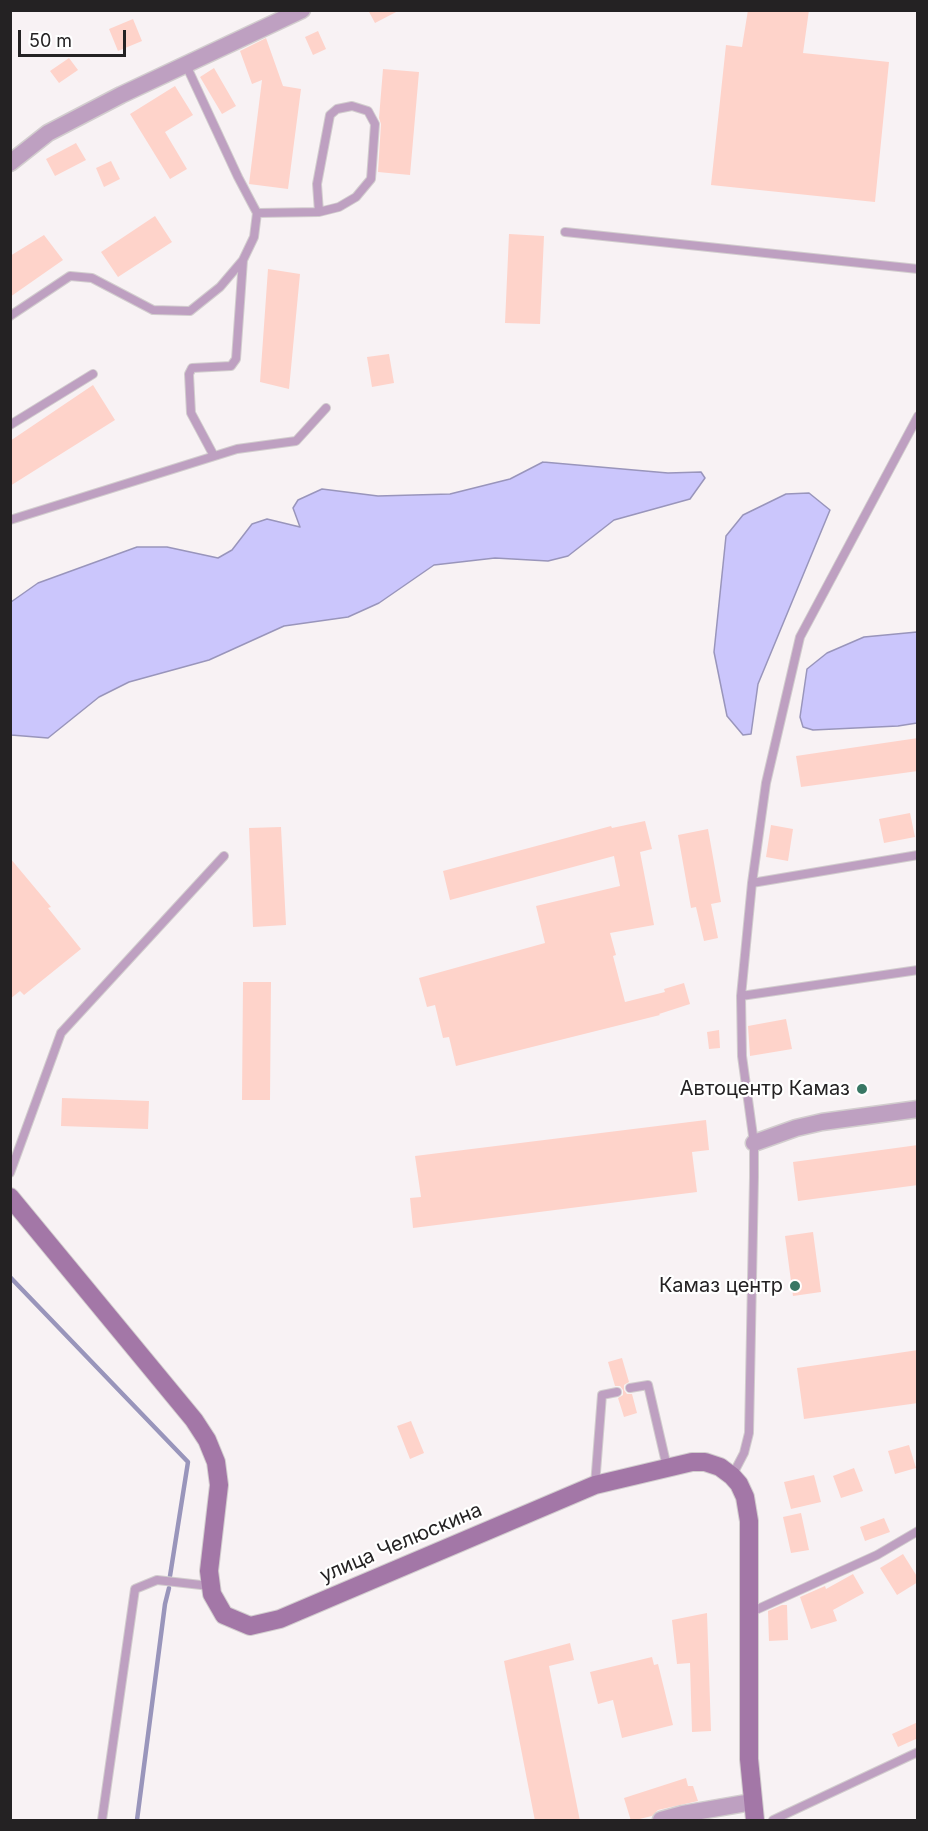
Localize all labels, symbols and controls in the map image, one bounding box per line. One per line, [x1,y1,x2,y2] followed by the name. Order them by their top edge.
[21,18,129,56] scale bar
[29,30,72,51] text: 50 m
[680,1077,850,1101] place label: Автоцентр Камаз
[855,1082,869,1096] marker: Автоцентр Камаз
[659,1274,783,1298] place label: Камаз центр
[788,1279,802,1293] marker: Камаз центр
[316,1498,486,1588] street label: улица Челюскина

